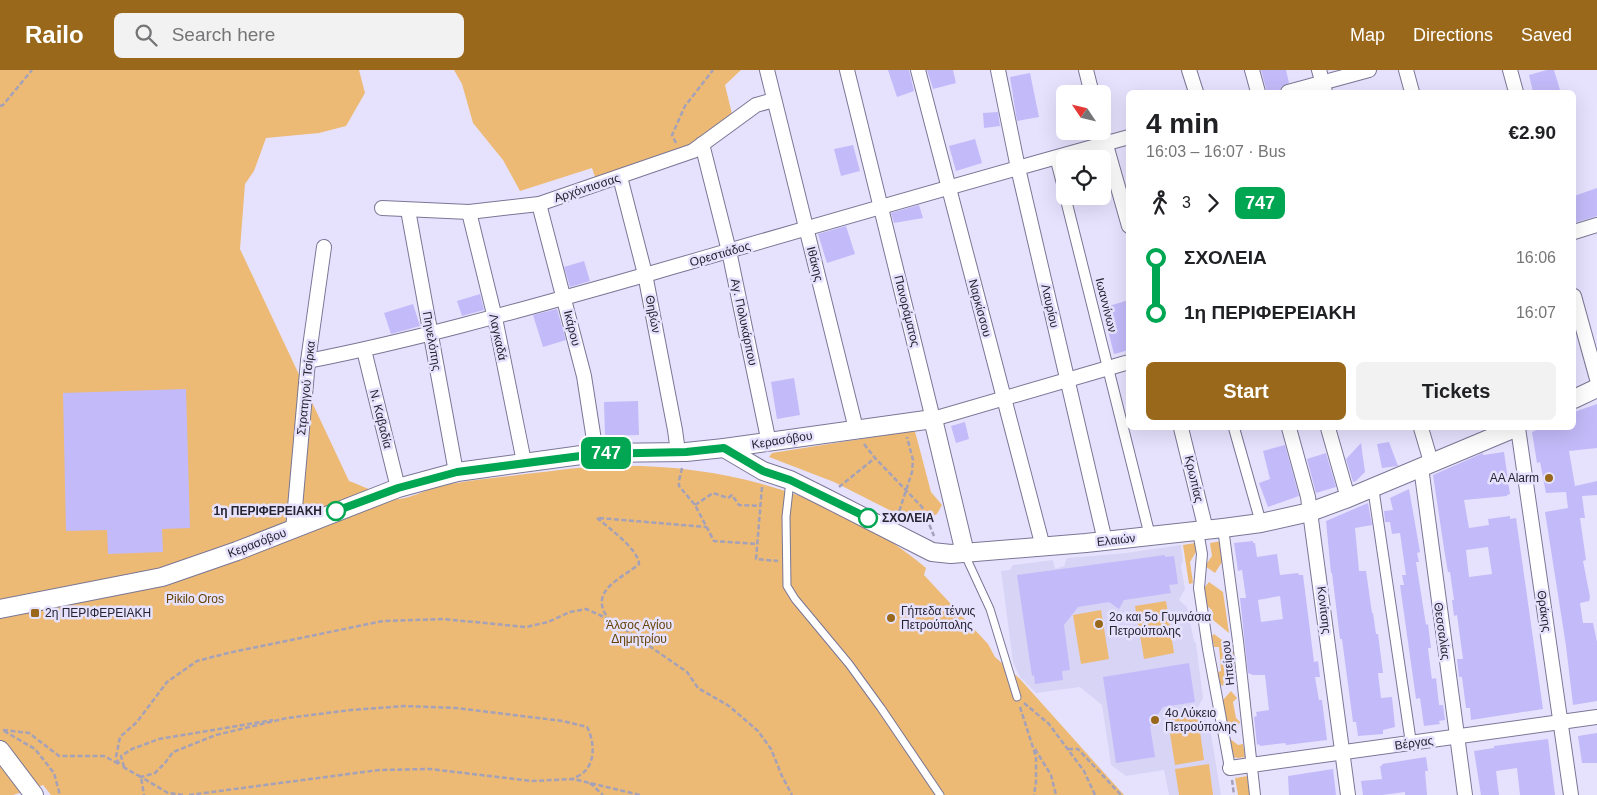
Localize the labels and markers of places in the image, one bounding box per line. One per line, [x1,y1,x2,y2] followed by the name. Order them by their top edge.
[1490,471,1539,485] place label: AA Alarm
[1543,472,1555,484] marker: AA Alarm
[326,501,346,521] marker: 1η ΠΕΡΙΦΕΡΕΙΑΚΗ
[213,504,322,518] place label: 1η ΠΕΡΙΦΕΡΕΙΑΚΗ
[858,508,878,528] marker: ΣΧΟΛΕΙΑ
[882,511,935,525] place label: ΣΧΟΛΕΙΑ
[901,604,976,632] place label: Γήπεδα τέννις Πετρούπολης
[45,606,151,620] place label: 2η ΠΕΡΙΦΕΡΕΙΑΚΗ
[29,607,41,619] marker: 2η ΠΕΡΙΦΕΡΕΙΑΚΗ
[1109,610,1211,638] place label: 2ο και 5ο Γυμνάσια Πετρούπολης
[885,612,897,624] marker: Γήπεδα τέννις Πετρούπολης
[1093,618,1105,630] marker: 2ο και 5ο Γυμνάσια Πετρούπολης
[1165,706,1237,734] place label: 4ο Λύκειο Πετρούπολης
[1149,714,1161,726] marker: 4ο Λύκειο Πετρούπολης

